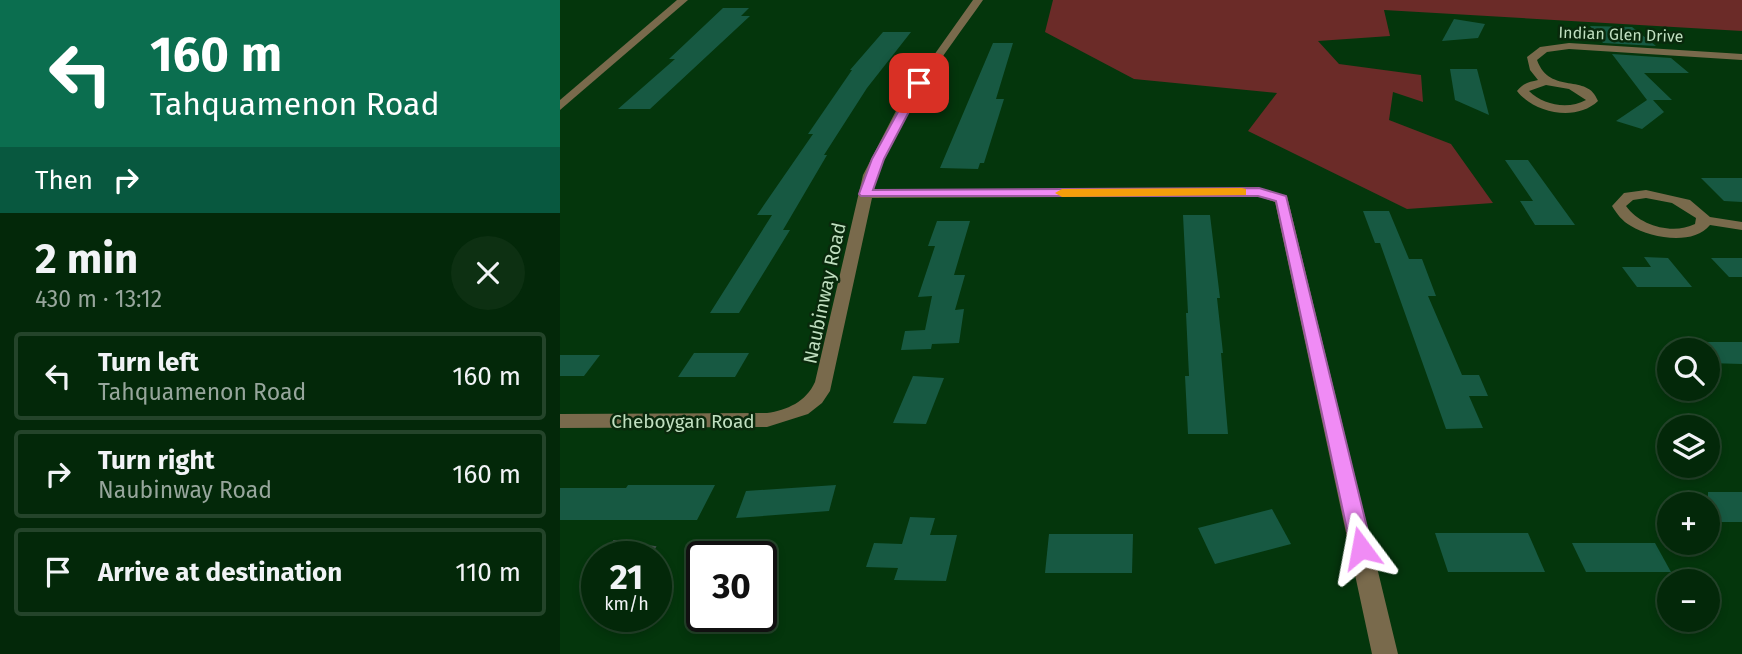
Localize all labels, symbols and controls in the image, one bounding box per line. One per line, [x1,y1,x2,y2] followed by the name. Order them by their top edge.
[1558,23,1684,46] street label: Indian Glen Drive
[150,25,282,84] text: 160 m
[35,28,126,119] icon: left
[889,53,949,113] pin
[900,64,938,102] icon: arrive
[150,85,440,123] text: Tahquamenon Road
[107,161,145,199] icon: right
[35,165,93,196] text: Then
[798,220,851,366] street label: Naubinway Road
[35,234,138,284] text: 2 min
[451,236,525,310] button: close
[35,285,162,313] text: 430 m · 13:12
[1657,338,1720,632] map controls
[1657,338,1720,401] button: search
[98,347,199,378] text: Turn left
[39,357,77,395] icon: left
[452,361,521,392] text: 160 m
[98,378,306,406] text: Tahquamenon Road
[611,410,755,433] street label: Cheboygan Road
[1657,415,1720,478] button: layers
[98,445,215,476] text: Turn right
[39,455,77,493] icon: right
[452,459,521,490] text: 160 m
[98,476,272,504] text: Naubinway Road
[1657,492,1720,555] button: +
[1324,511,1398,585] position arrow
[686,541,777,632] speed limit sign: 30
[39,553,77,591] icon: arrive
[610,556,643,598] text: 21
[98,557,342,588] text: Arrive at destination
[455,557,521,588] text: 110 m
[1657,569,1720,632] button: −
[604,593,649,615] text: km/h

